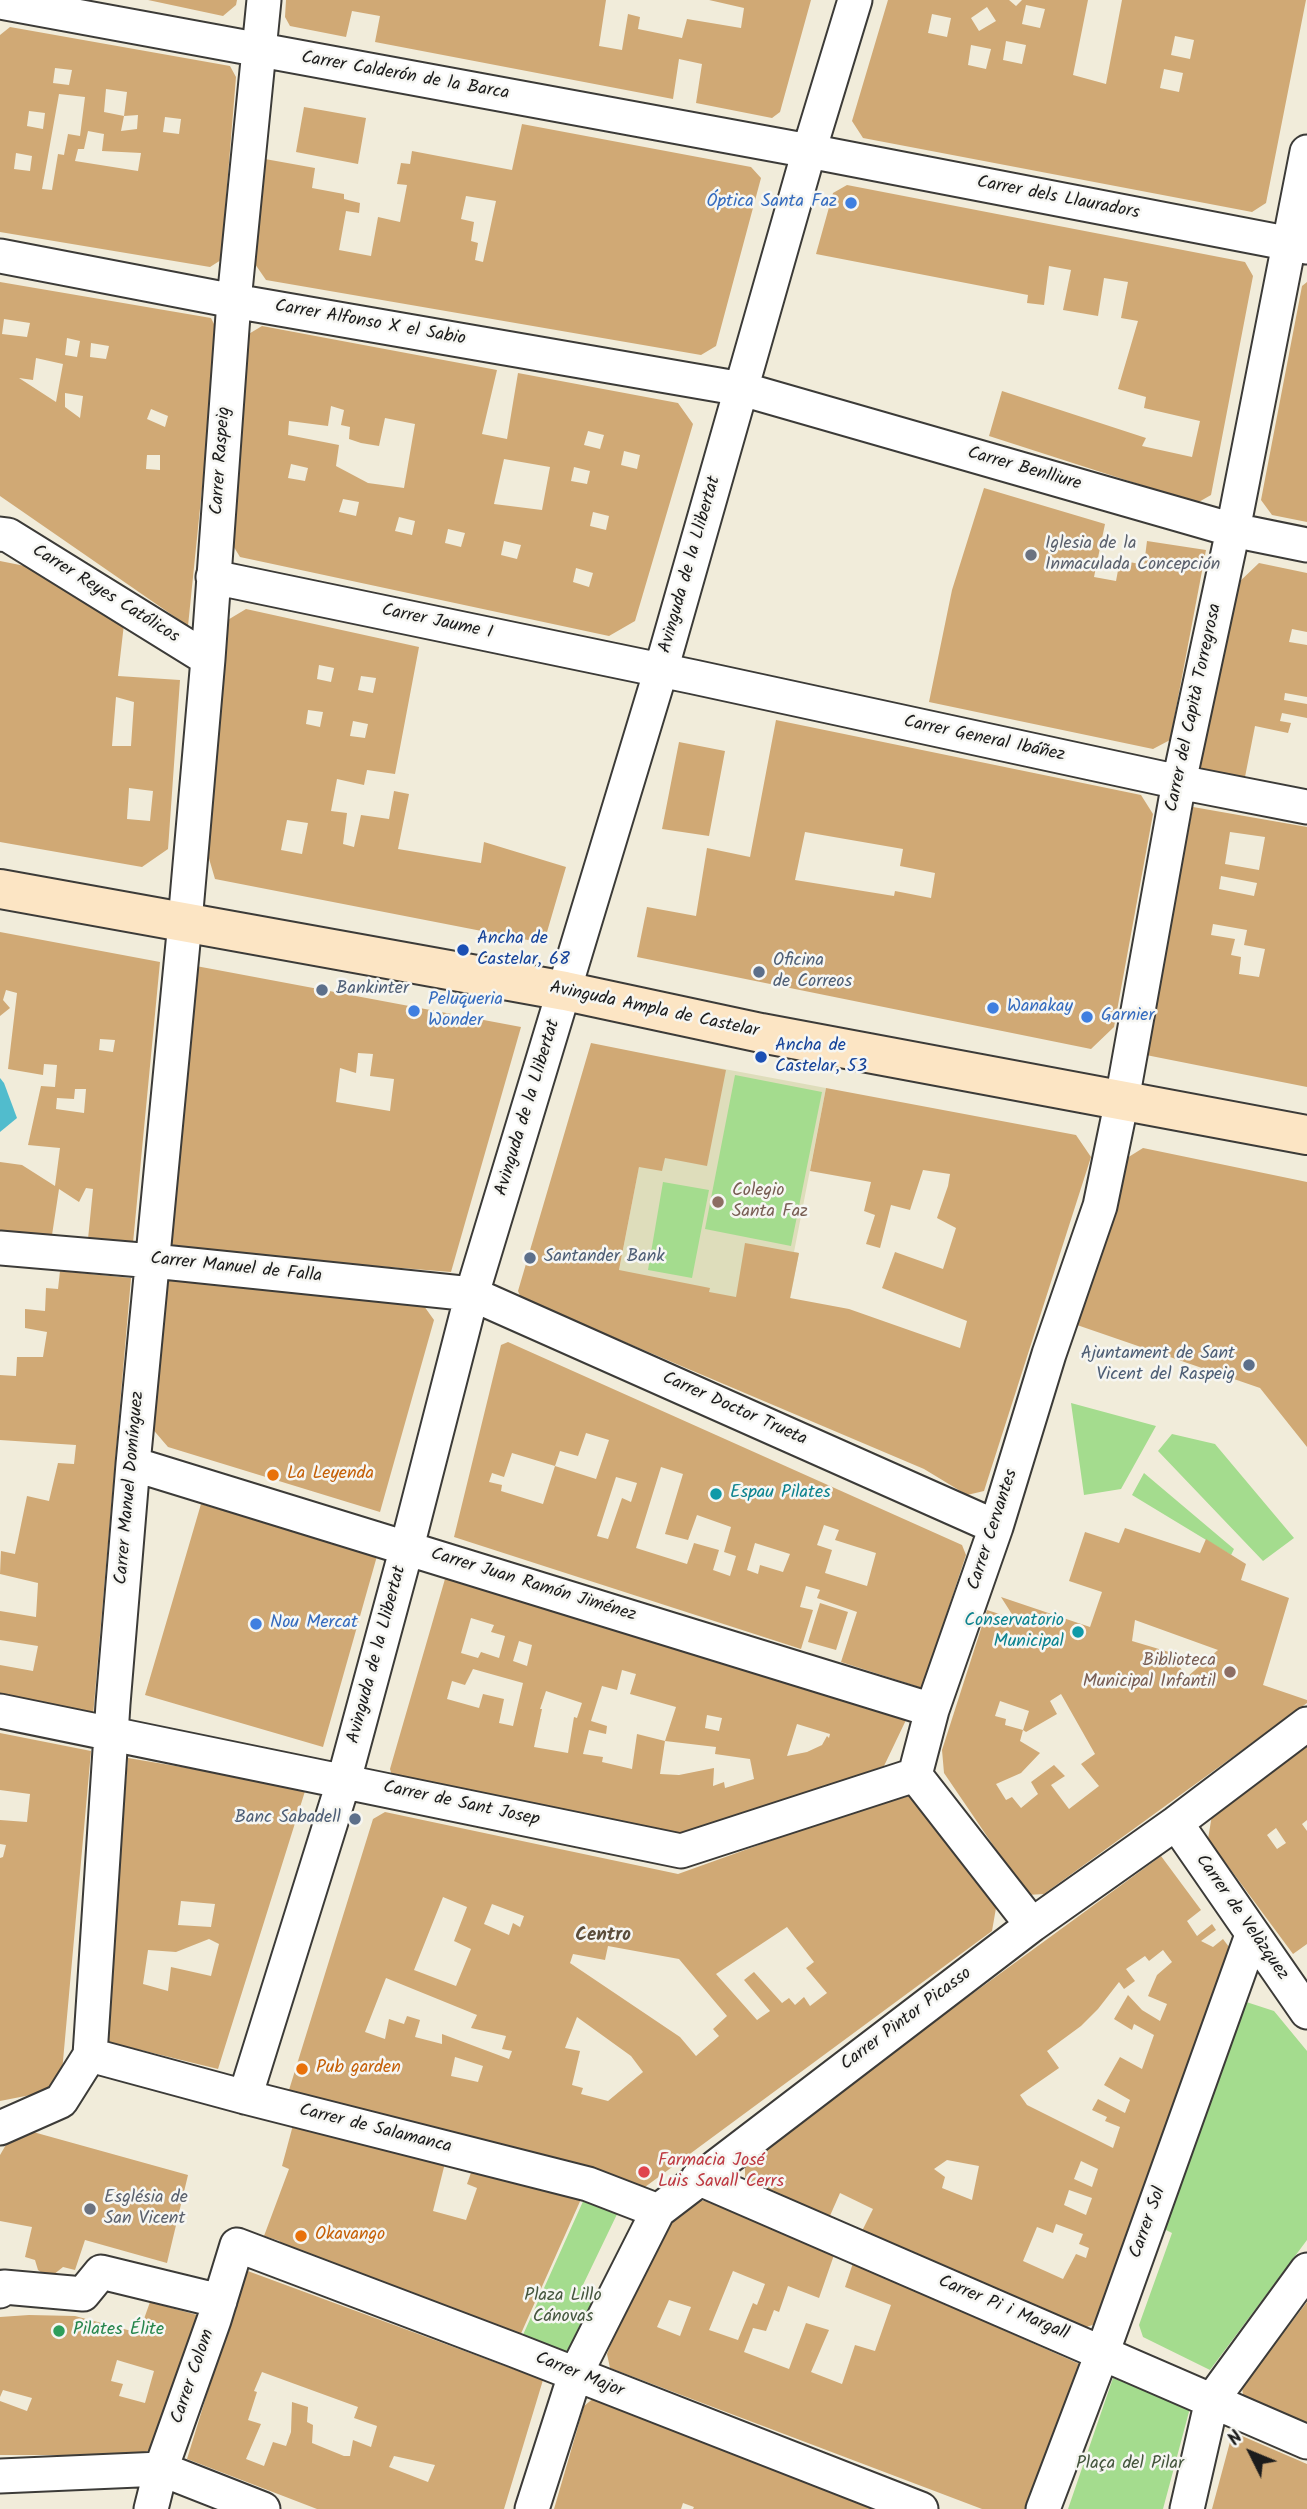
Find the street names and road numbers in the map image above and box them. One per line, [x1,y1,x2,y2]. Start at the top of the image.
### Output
street label: Carrer Calderón de la Barca [299,48,511,106]
street label: Carrer dels Llauradors [975,173,1141,225]
street label: Carrer Alfonso X el Sabio [273,297,467,351]
street label: Carrer Raspeig [207,406,237,516]
street label: Carrer Benlliure [965,443,1083,497]
street label: Avinguda de la Llibertat [655,474,727,656]
street label: Carrer Reyes Católicos [27,541,183,649]
street label: Carrer Jaume I [379,601,495,645]
street label: Carrer del Capità Torregrosa [1162,602,1228,814]
street label: Carrer General Ibáñez [901,712,1067,768]
street label: Avinguda Ampla de Castelar [547,978,761,1044]
street label: Avinguda de la Llibertat [492,1017,566,1199]
street label: Carrer Manuel de Falla [149,1249,323,1289]
street label: Carrer Doctor Trueta [658,1368,810,1452]
street label: Carrer Manuel Domínguez [112,1390,150,1586]
street label: Carrer Cervantes [964,1467,1024,1593]
street label: Carrer Juan Ramón Jiménez [428,1544,638,1628]
street label: Avinguda de la Llibertat [344,1564,412,1746]
street label: Carrer de Sant Josep [381,1778,541,1832]
street label: Carrer de Velàzquez [1190,1851,1292,1985]
street label: Carrer Pintor Picasso [837,1964,977,2076]
street label: Carrer de Salamanca [297,2101,453,2159]
street label: Carrer Sol [1126,2184,1172,2262]
street label: Carrer Pi i Margall [935,2272,1071,2346]
street label: Carrer Colom [168,2327,220,2427]
street label: Carrer Major [531,2348,627,2404]

